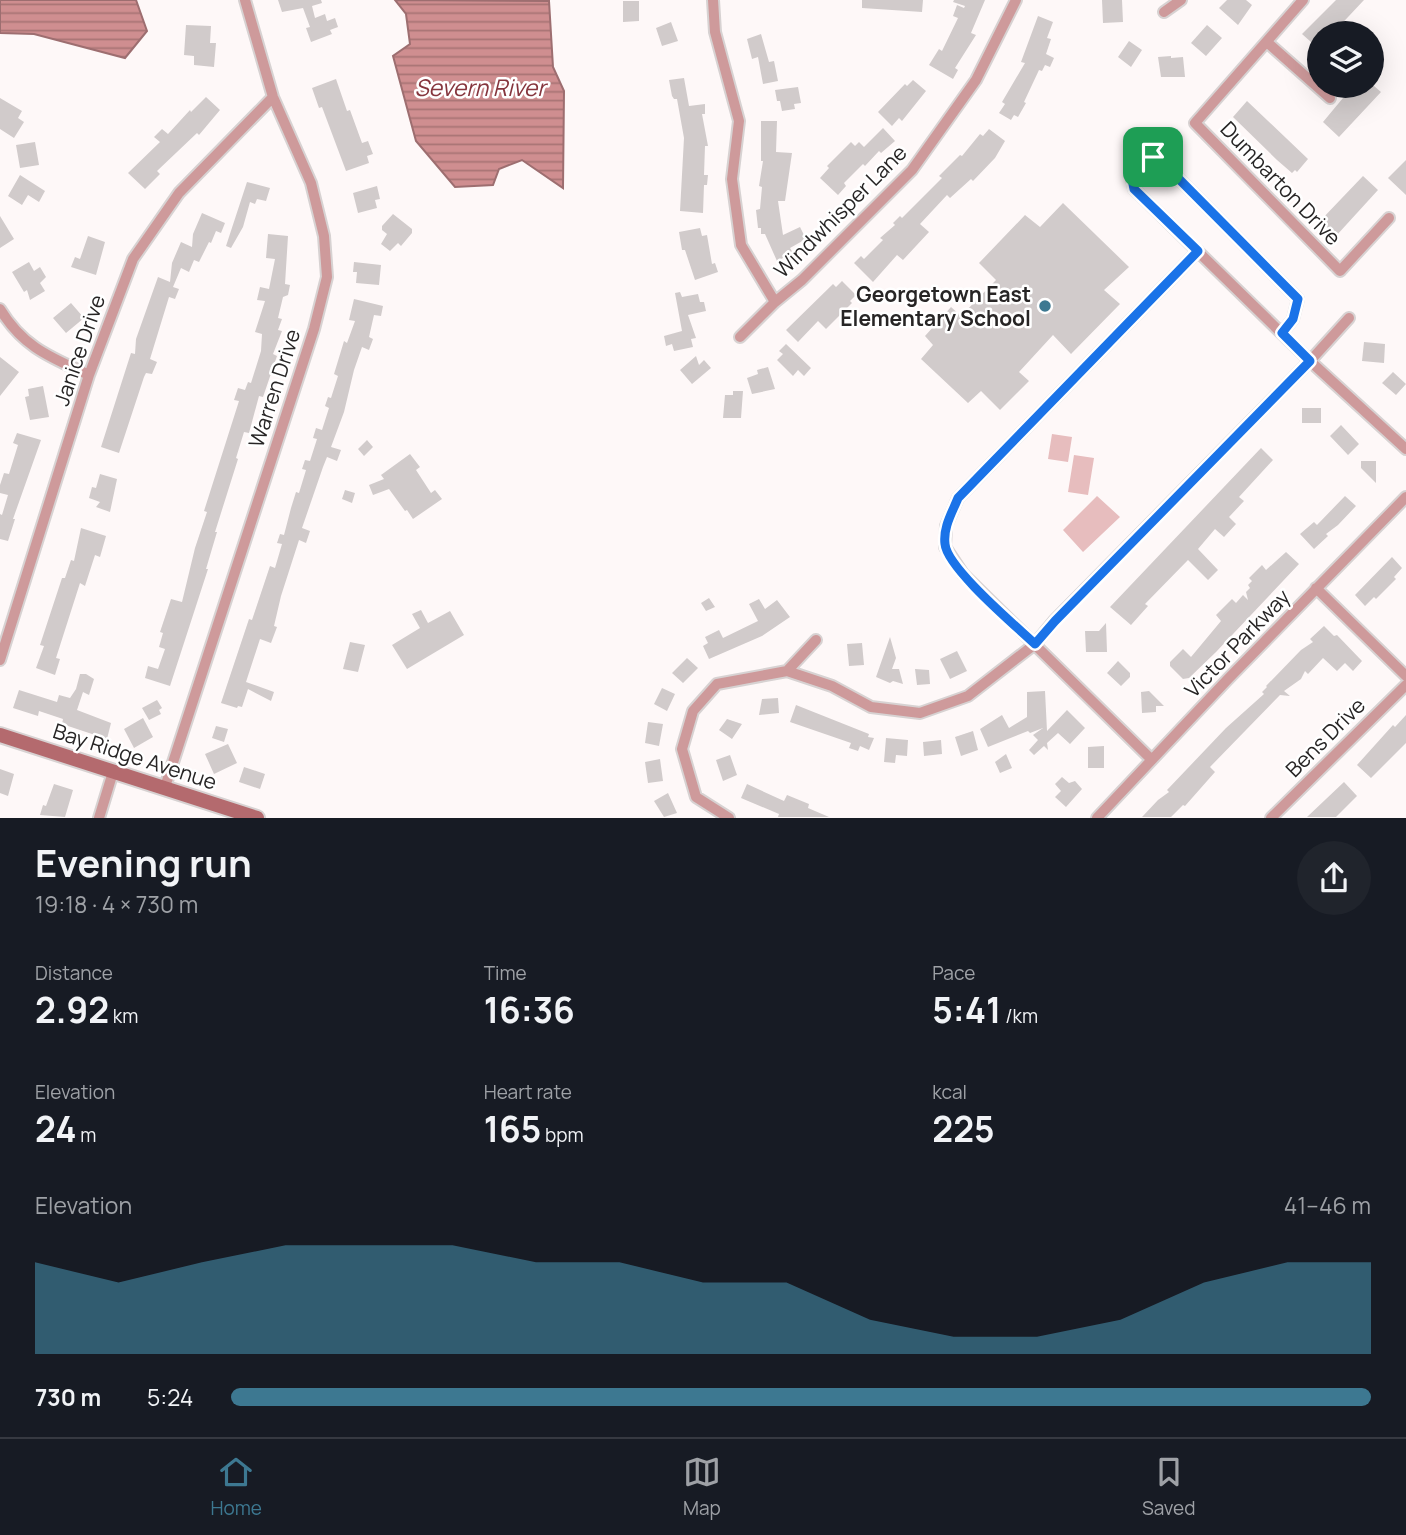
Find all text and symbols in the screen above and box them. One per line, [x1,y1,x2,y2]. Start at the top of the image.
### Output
map controls [1307,21,1384,98]
button: layers [1307,21,1384,98]
water label: Severn River [414,71,548,103]
street label: Dumbarton Drive [1215,115,1347,251]
pin [1123,127,1183,187]
icon: arrive [1134,138,1172,176]
street label: Windwhisper Lane [768,139,912,283]
place label: Georgetown East Elementary School [840,280,1031,332]
street label: Janice Drive [47,291,111,409]
marker: Georgetown East Elementary School [1037,298,1053,314]
street label: Warren Drive [242,325,306,451]
street label: Victor Parkway [1178,583,1296,703]
street label: Bens Drive [1279,691,1371,783]
street label: Bay Ridge Avenue [50,716,220,796]
text: Evening run [35,836,252,888]
button: share [1297,841,1371,915]
text: 19:18 · 4 × 730 m [35,888,198,920]
text: Distance [35,960,113,986]
text: Time [484,960,527,986]
text: Pace [932,960,975,986]
text: 2.92 [35,986,109,1034]
text: 16:36 [484,986,575,1034]
text: 5:41 [932,986,1001,1034]
text: km [109,1003,138,1029]
text: /km [1001,1003,1038,1029]
text: Elevation [35,1079,115,1105]
text: Heart rate [484,1079,572,1105]
text: kcal [932,1079,967,1105]
text: 24 [35,1105,76,1153]
text: 165 [484,1105,541,1153]
text: 225 [932,1105,995,1153]
text: m [76,1122,96,1148]
text: bpm [541,1122,584,1148]
text: Elevation [35,1189,132,1221]
text: 41–46 m [1284,1189,1371,1221]
text: 730 m [35,1381,101,1413]
text: 5:24 [147,1381,193,1413]
tab: Home [211,1453,262,1521]
tab: Map [683,1453,721,1521]
tab: Saved [1142,1453,1195,1521]

